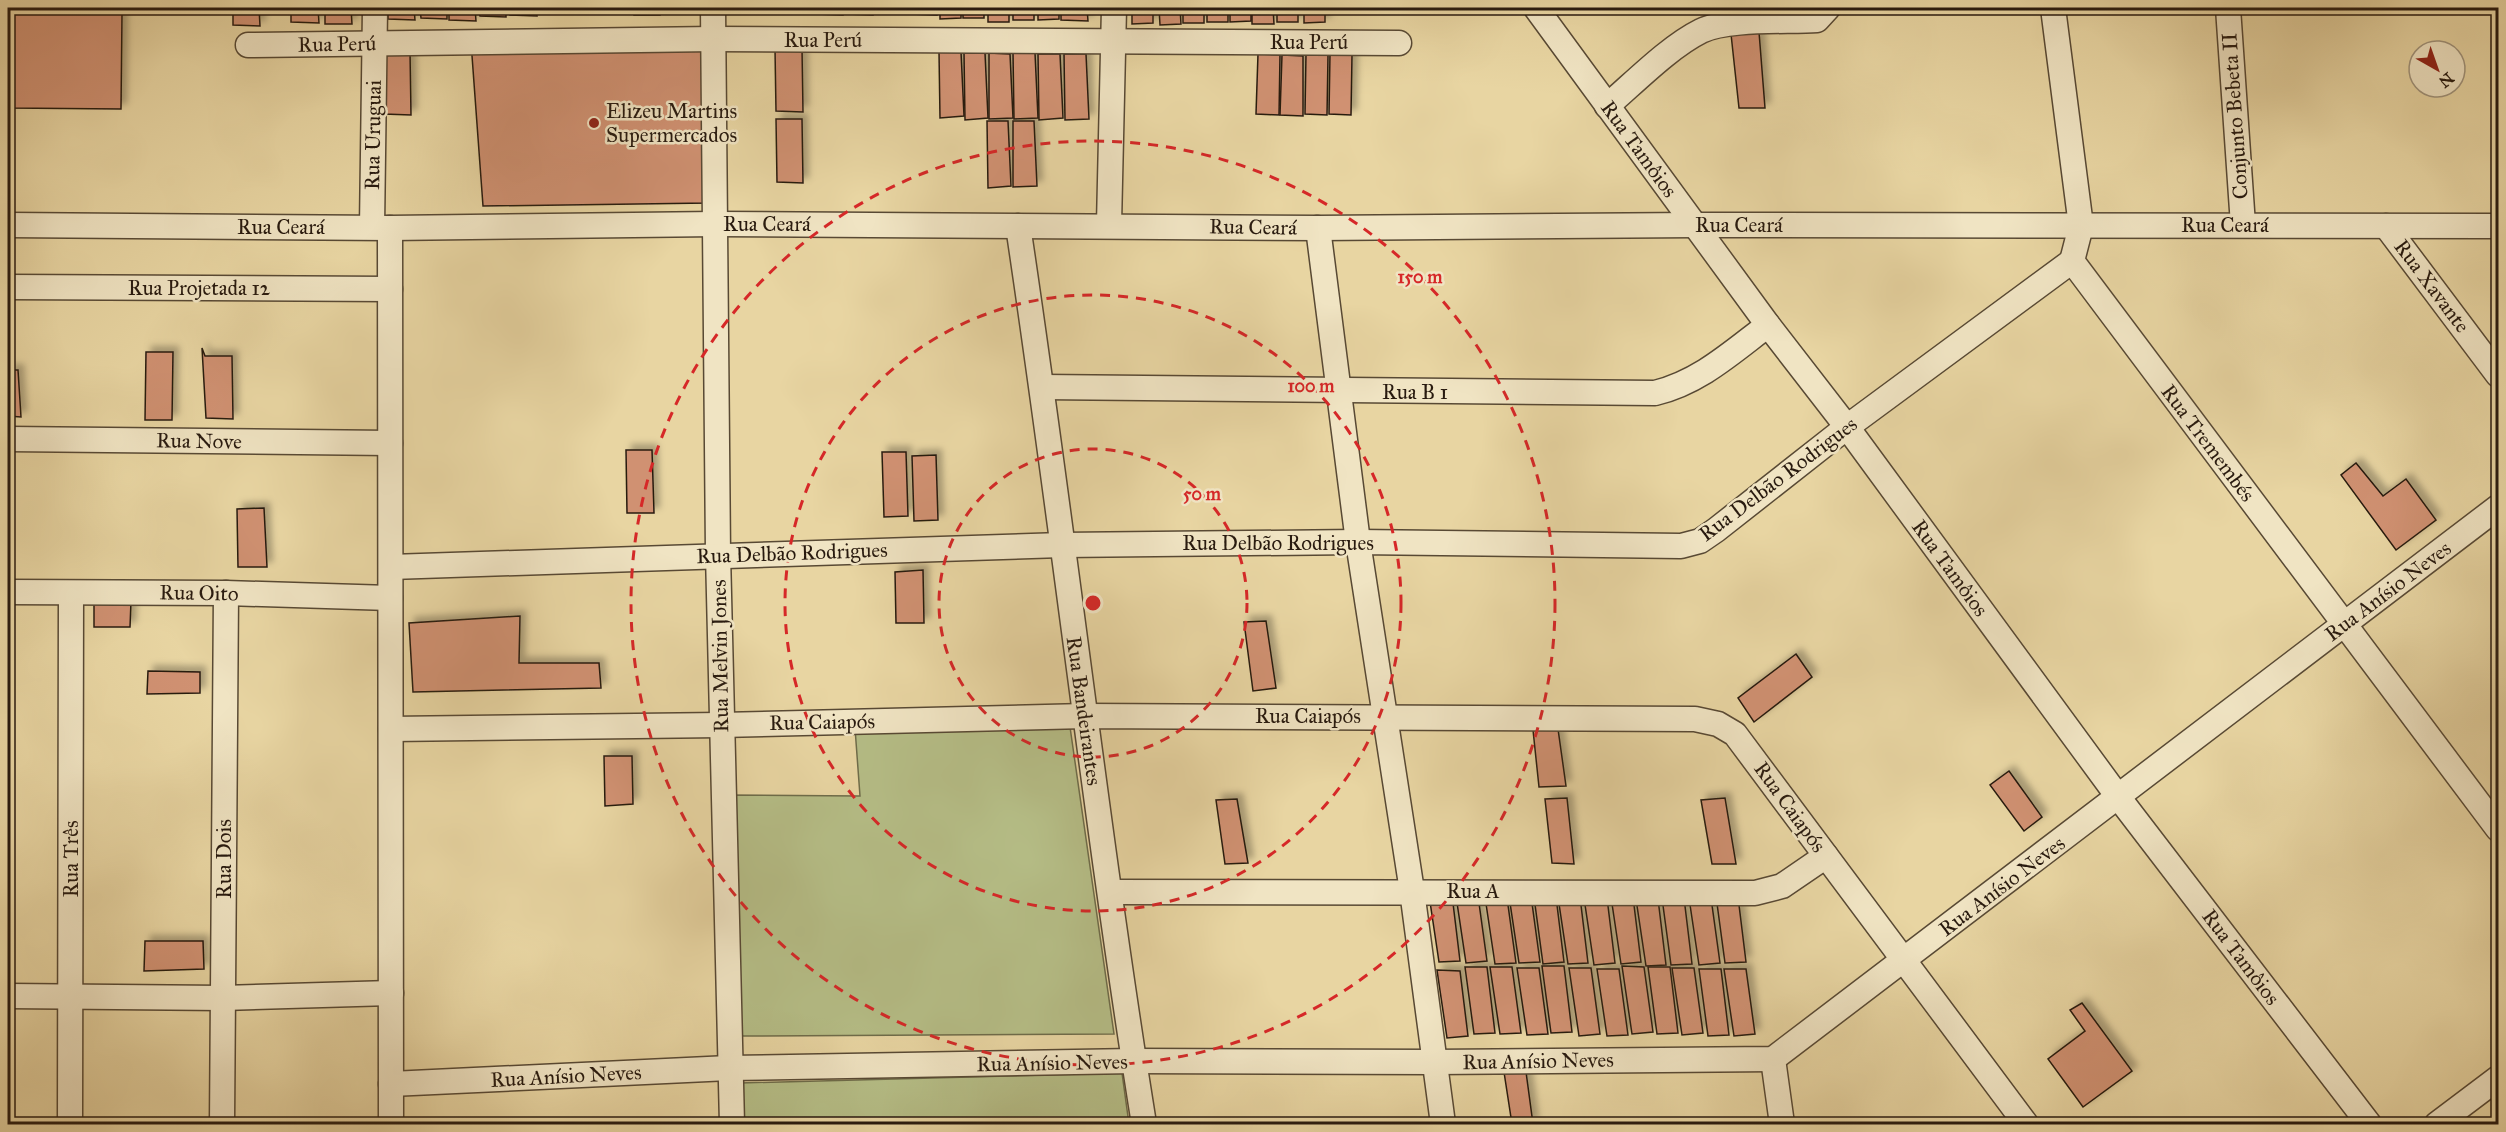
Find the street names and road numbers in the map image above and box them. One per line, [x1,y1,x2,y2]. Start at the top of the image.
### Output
street label: Rua Perú [784,27,862,53]
street label: Rua Perú [1270,29,1348,55]
street label: Rua Perú [297,30,377,58]
street label: Conjunto Bebeta II [2216,32,2254,200]
street label: Rua Uruguai [359,79,387,190]
street label: Rua Tamôios [1595,95,1683,203]
street label: Rua Ceará [723,211,811,237]
street label: Rua Ceará [1695,212,1783,238]
street label: Rua Ceará [2181,212,2269,238]
street label: Rua Ceará [1209,213,1297,241]
street label: Rua Ceará [237,214,325,240]
street label: Rua Xavante [2388,234,2476,338]
street label: Rua Projetada 12 [128,275,271,301]
street label: Rua B 1 [1382,379,1448,405]
street label: Rua Tremembés [2155,379,2261,507]
street label: Rua Delbão Rodrigues [1694,411,1862,547]
street label: Rua Nove [156,427,242,455]
street label: Rua Tamôios [1906,514,1994,622]
street label: Rua Delbão Rodrigues [1182,530,1374,556]
street label: Rua Anísio Neves [2320,535,2456,647]
street label: Rua Delbão Rodrigues [696,537,888,569]
street label: Rua Oito [159,579,239,607]
street label: Rua Melvin Jones [706,579,734,733]
street label: Rua Bandeirantes [1061,635,1107,787]
street label: Rua Caiapós [1255,703,1361,729]
street label: Rua Caiapós [769,708,875,736]
street label: Rua Caiapós [1748,757,1832,857]
street label: Rua Dois [211,819,237,899]
street label: Rua Três [58,820,84,898]
street label: Rua Anísio Neves [1934,830,2070,942]
street label: Rua A [1446,878,1500,904]
street label: Rua Tamôios [2196,904,2286,1010]
street label: Rua Anísio Neves [1462,1047,1614,1075]
street label: Rua Anísio Neves [976,1049,1128,1077]
street label: Rua Anísio Neves [490,1059,642,1093]

